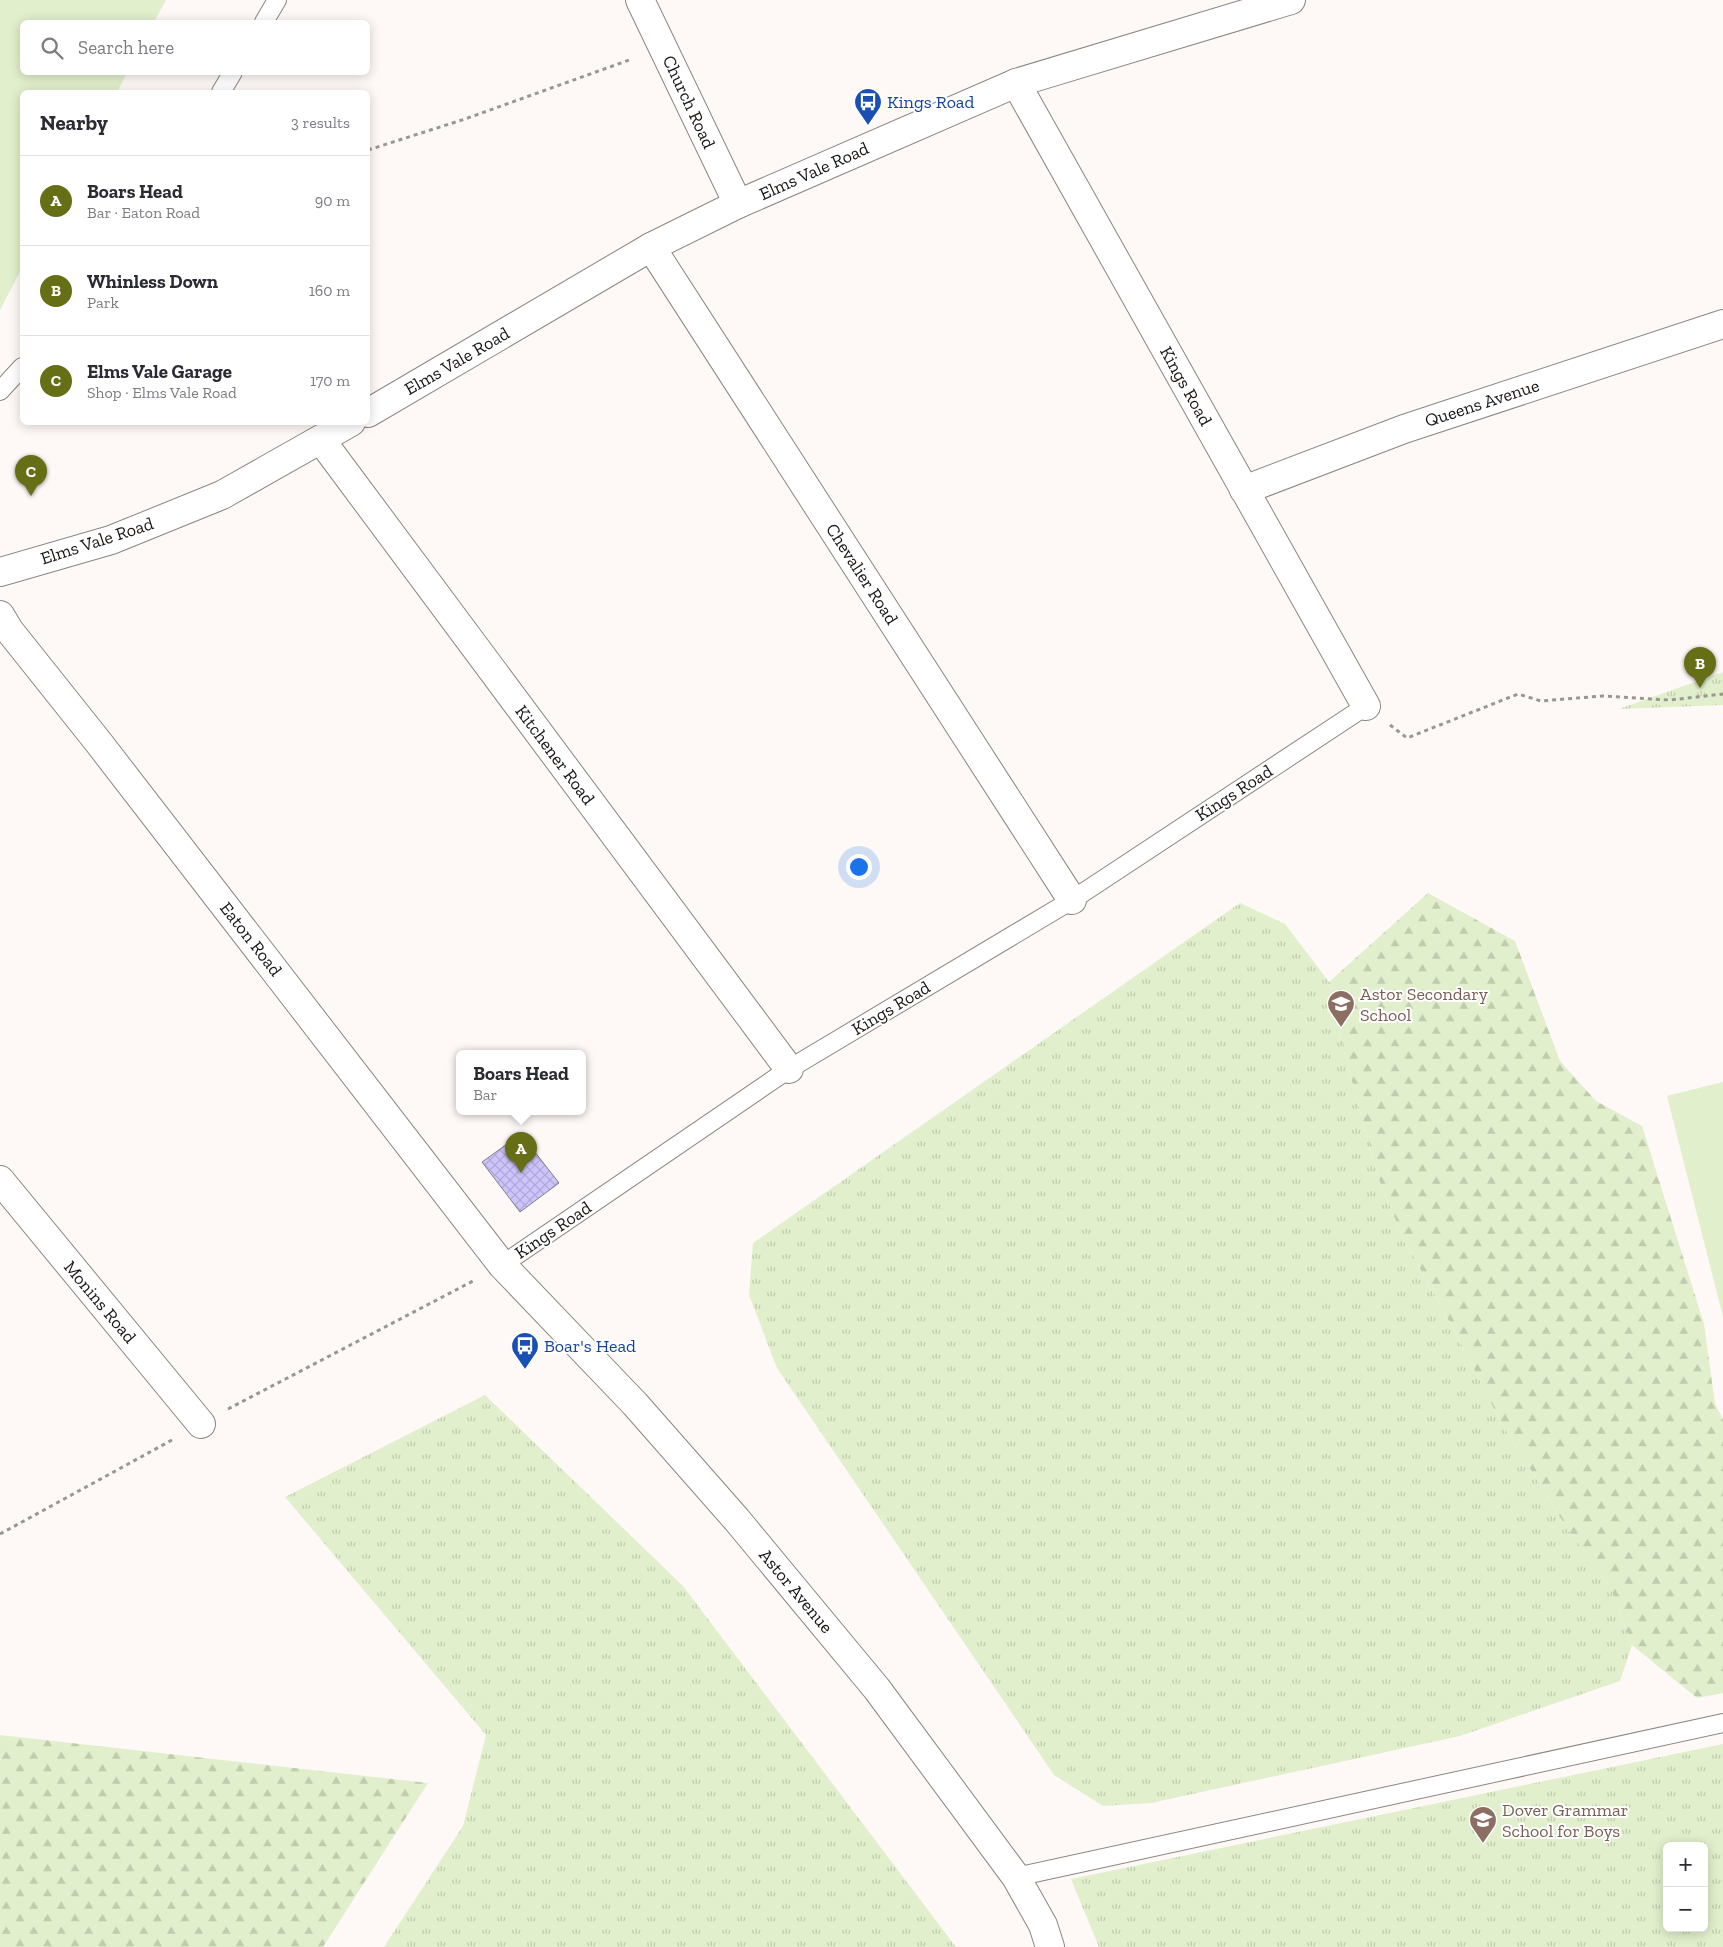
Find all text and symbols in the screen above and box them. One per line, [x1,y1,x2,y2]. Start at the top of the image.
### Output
search box [20,20,370,75]
icon: search [38,34,66,62]
text: Search here [78,36,174,59]
street label: Church Road [658,52,720,152]
bus stop icon: Kings Road [853,87,883,126]
place label: Kings Road [887,91,975,113]
text: Nearby [40,110,108,135]
text: 3 results [291,113,350,132]
street label: Elms Vale Road [756,137,872,205]
text: Boars Head [87,180,183,203]
text: A [51,191,62,210]
text: 90 m [315,191,350,210]
text: Bar · Eaton Road [87,203,200,222]
text: Whinless Down [87,270,218,293]
text: B [51,281,61,300]
text: 160 m [309,281,350,300]
text: Park [87,293,119,312]
street label: Elms Vale Road [401,322,513,400]
street label: Kings Road [1155,342,1217,430]
text: Elms Vale Garage [87,360,232,383]
text: C [51,371,61,390]
text: 170 m [310,371,350,390]
street label: Queens Avenue [1422,374,1542,432]
text: Shop · Elms Vale Road [87,383,237,402]
pin: C [15,455,47,496]
street label: Elms Vale Road [38,512,156,570]
street label: Chevalier Road [821,519,903,629]
pin: B [1684,647,1716,688]
street label: Kitchener Road [510,701,600,809]
street label: Kings Road [1191,760,1277,826]
your location [846,854,872,880]
street label: Eaton Road [215,897,287,981]
street label: Kings Road [848,976,934,1040]
place label: Astor Secondary School [1360,983,1489,1026]
school or university icon: Astor Secondary School [1326,989,1356,1028]
popup [456,1050,586,1115]
text: Boars Head [473,1062,569,1085]
text: Bar [473,1085,497,1104]
pin: A [505,1132,537,1173]
street label: Kings Road [511,1196,595,1264]
street label: Monins Road [59,1256,141,1348]
bus stop icon: Boar's Head [510,1331,540,1370]
place label: Boar's Head [544,1335,636,1357]
street label: Astor Avenue [754,1544,838,1638]
place label: Dover Grammar School for Boys [1502,1799,1628,1842]
school or university icon: Dover Grammar School for Boys [1468,1805,1498,1844]
map controls [1663,1842,1708,1932]
button: + [1663,1842,1708,1887]
button: − [1663,1887,1708,1932]

